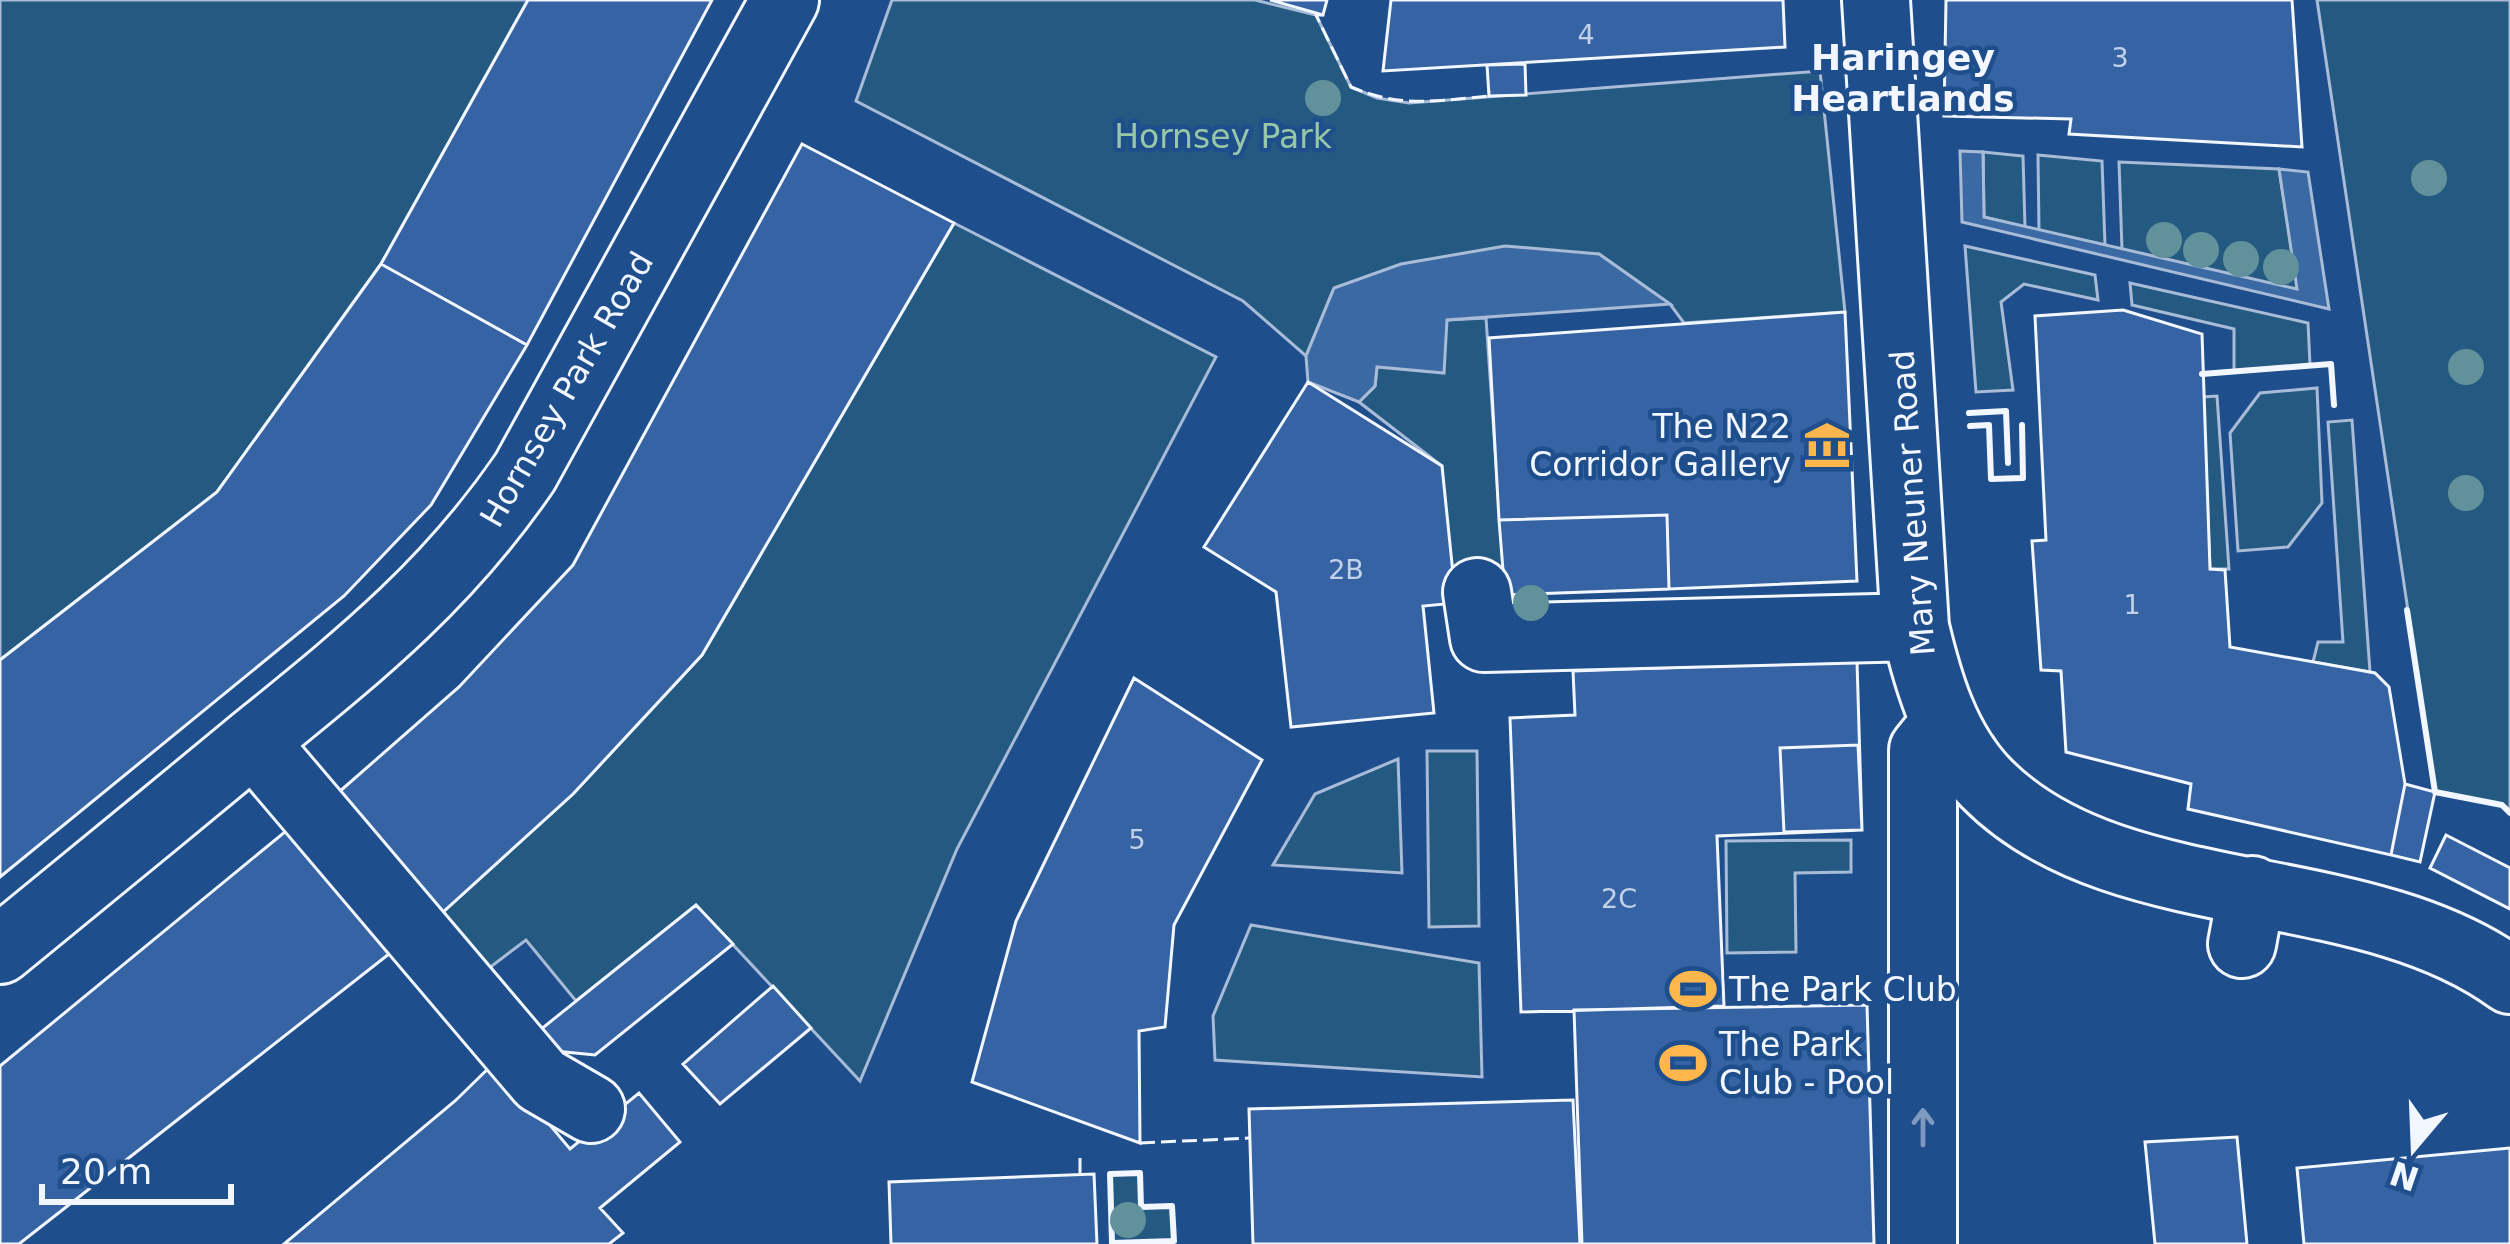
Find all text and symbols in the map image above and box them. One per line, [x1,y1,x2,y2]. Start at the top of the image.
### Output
house number: 4 [1577,19,1595,50]
district label: Haringey Heartlands [1791,37,2015,119]
house number: 3 [2111,42,2129,73]
park label: Hornsey Park [1114,117,1333,156]
street label: Hornsey Park Road [472,245,661,534]
street label: Mary Neuner Road [1882,349,1943,657]
place label: The N22 Corridor Gallery [1529,407,1791,484]
museum icon: The N22 Corridor Gallery [1802,420,1852,470]
house number: 2B [1328,554,1364,585]
house number: 1 [2123,589,2141,620]
house number: 5 [1128,824,1146,855]
house number: 2C [1601,883,1637,914]
sports icon: The Park Club [1668,964,1718,1014]
place label: The Park Club [1728,970,1957,1009]
place label: The Park Club - Pool [1718,1025,1894,1102]
sports icon: The Park Club - Pool [1658,1038,1708,1088]
north arrow [2354,1088,2474,1208]
one-way arrow [1912,1108,1934,1147]
scale bar [42,1130,231,1204]
text: 20 m [60,1151,152,1192]
text: N [2385,1153,2424,1199]

